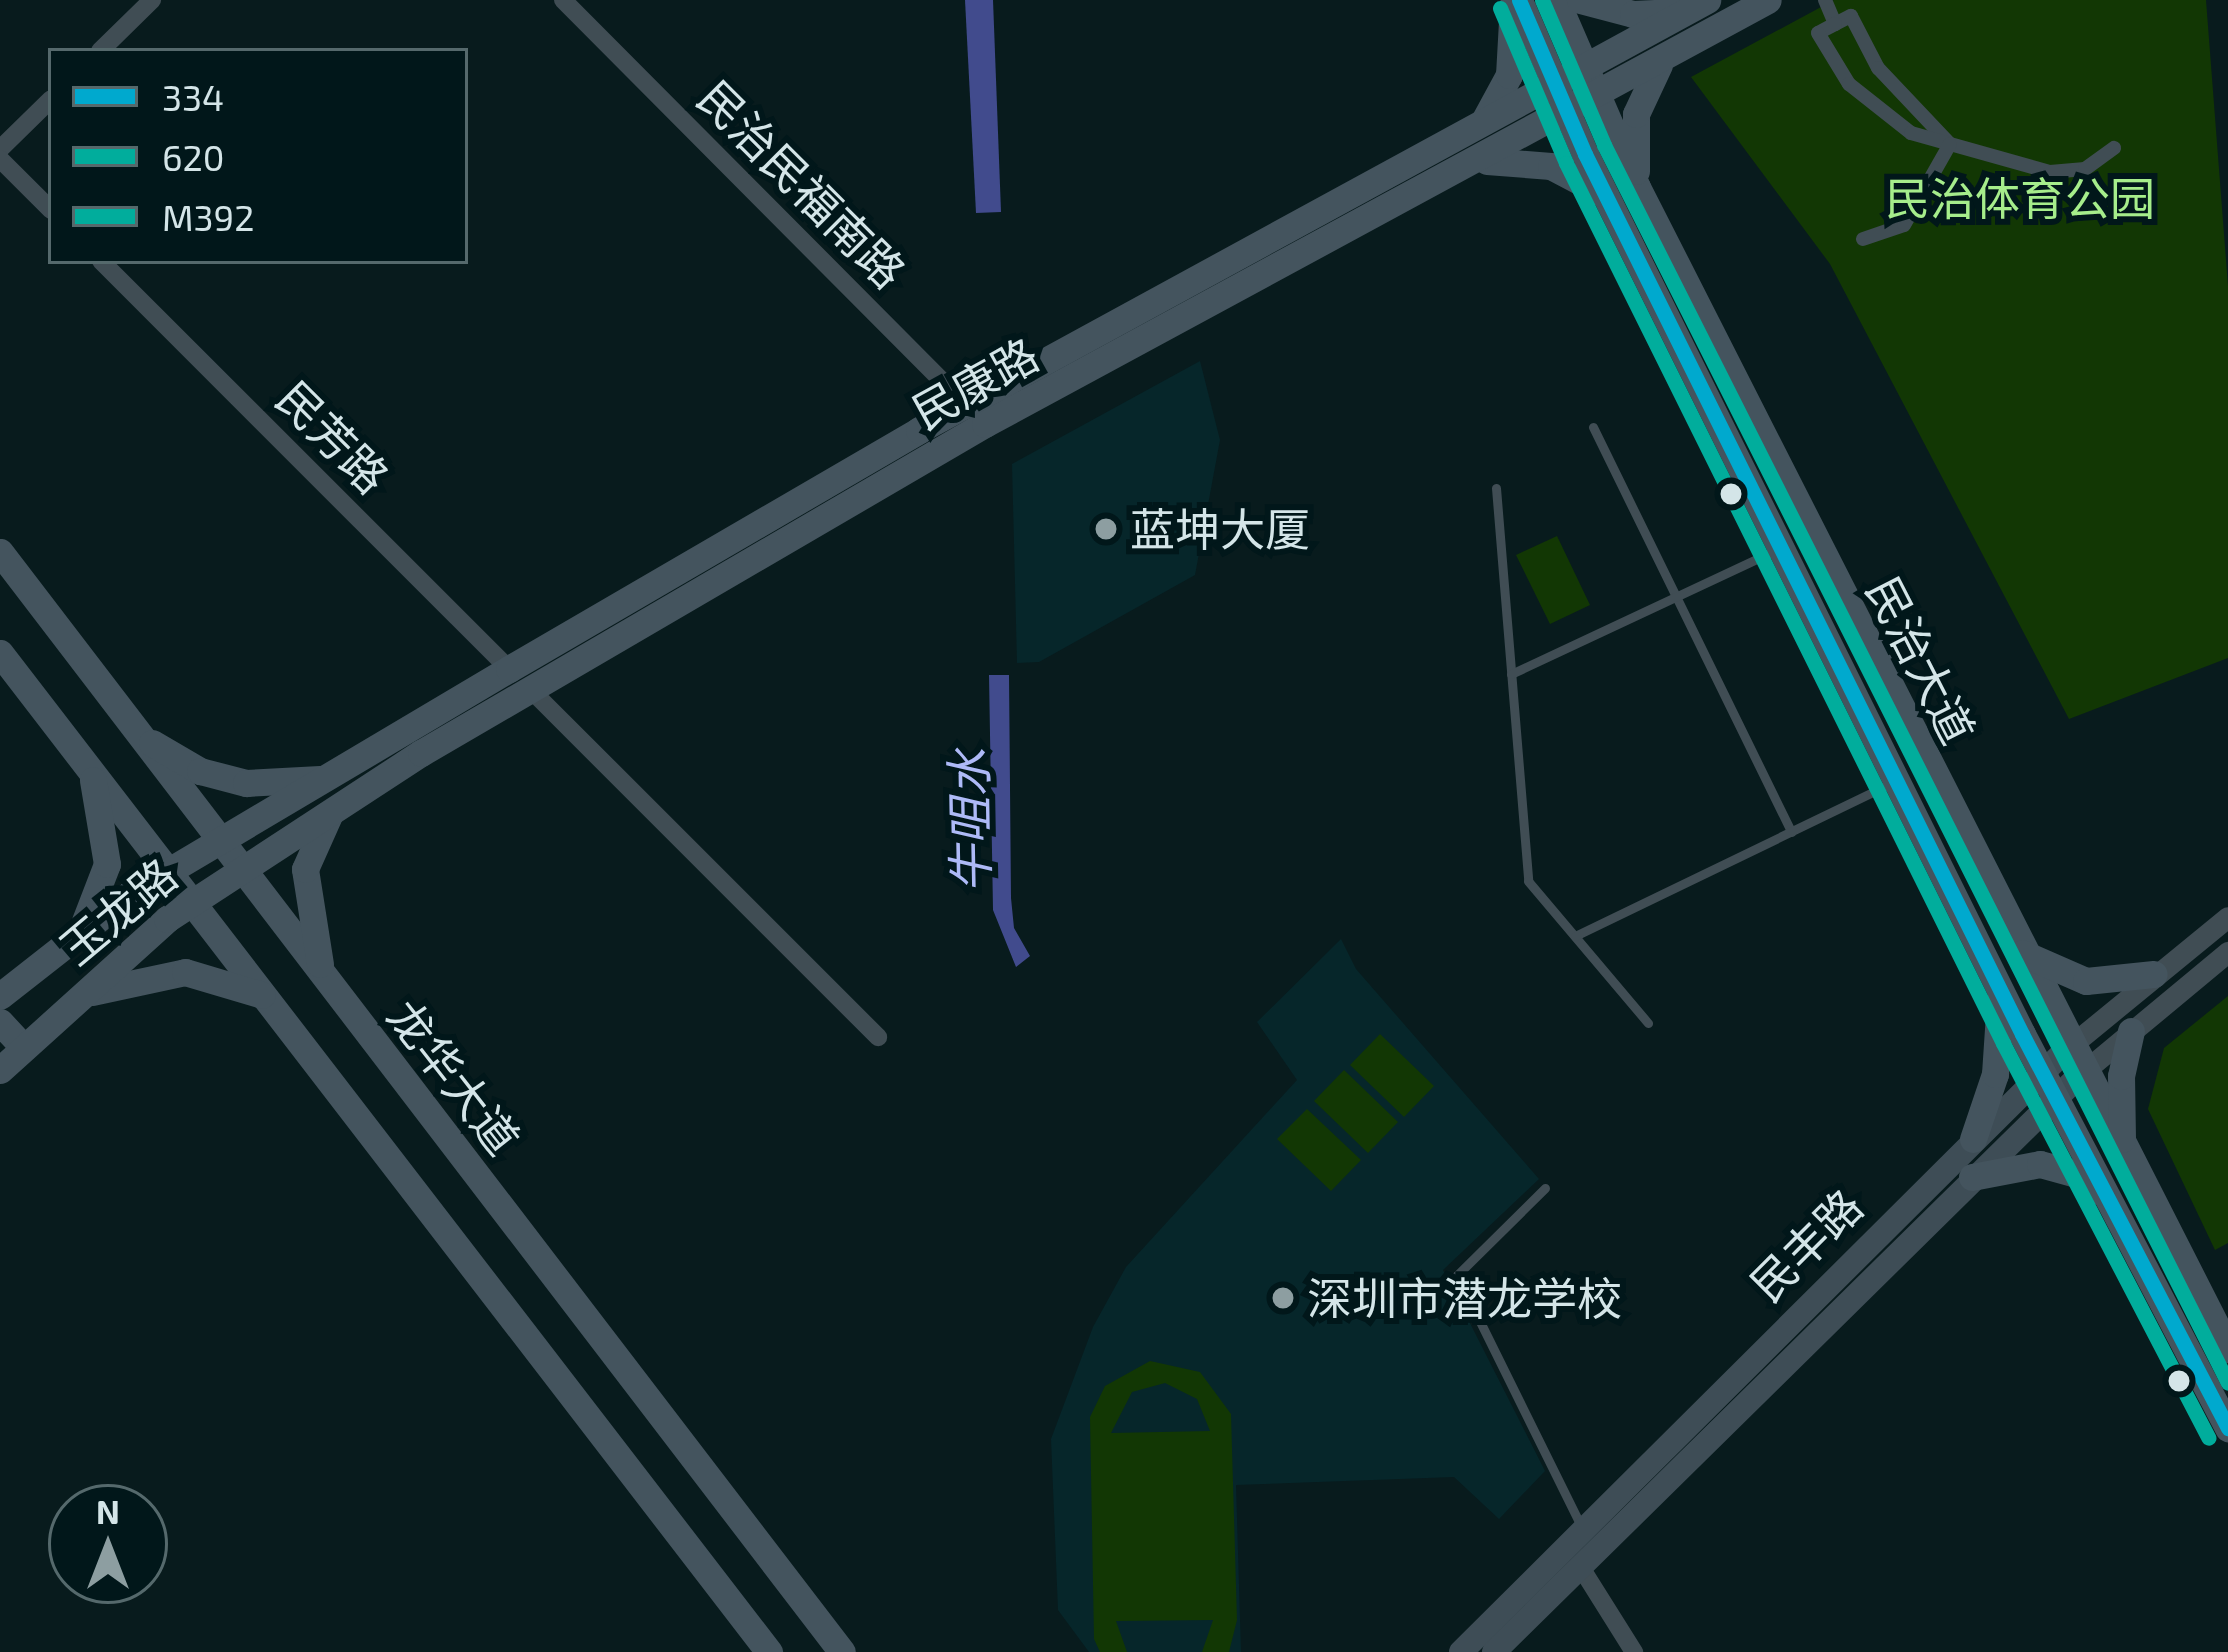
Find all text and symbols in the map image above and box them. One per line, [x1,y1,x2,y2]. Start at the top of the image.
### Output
legend [48,48,468,264]
street label: 民治民福南路 [687,69,917,299]
text: 334 [162,75,224,118]
text: 620 [162,135,225,178]
park label: 民治体育公园 [1885,171,2155,225]
text: M392 [162,195,254,238]
street label: 民康路 [903,327,1047,439]
street label: 民芳路 [266,370,400,504]
unlabelled marker [1720,483,1742,505]
place label: 蓝坤大厦 [1130,502,1310,556]
marker: 蓝坤大厦 [1093,516,1119,542]
street label: 民治大道 [1856,568,1986,752]
water label: 牛咀水 [939,749,999,893]
street label: 玉龙路 [49,847,187,975]
street label: 龙华大道 [377,989,531,1165]
street label: 民丰路 [1739,1178,1873,1312]
place label: 深圳市潜龙学校 [1307,1271,1622,1325]
marker: 深圳市潜龙学校 [1270,1285,1296,1311]
unlabelled marker [2168,1370,2190,1392]
north arrow [48,1484,168,1604]
text: N [96,1491,120,1531]

